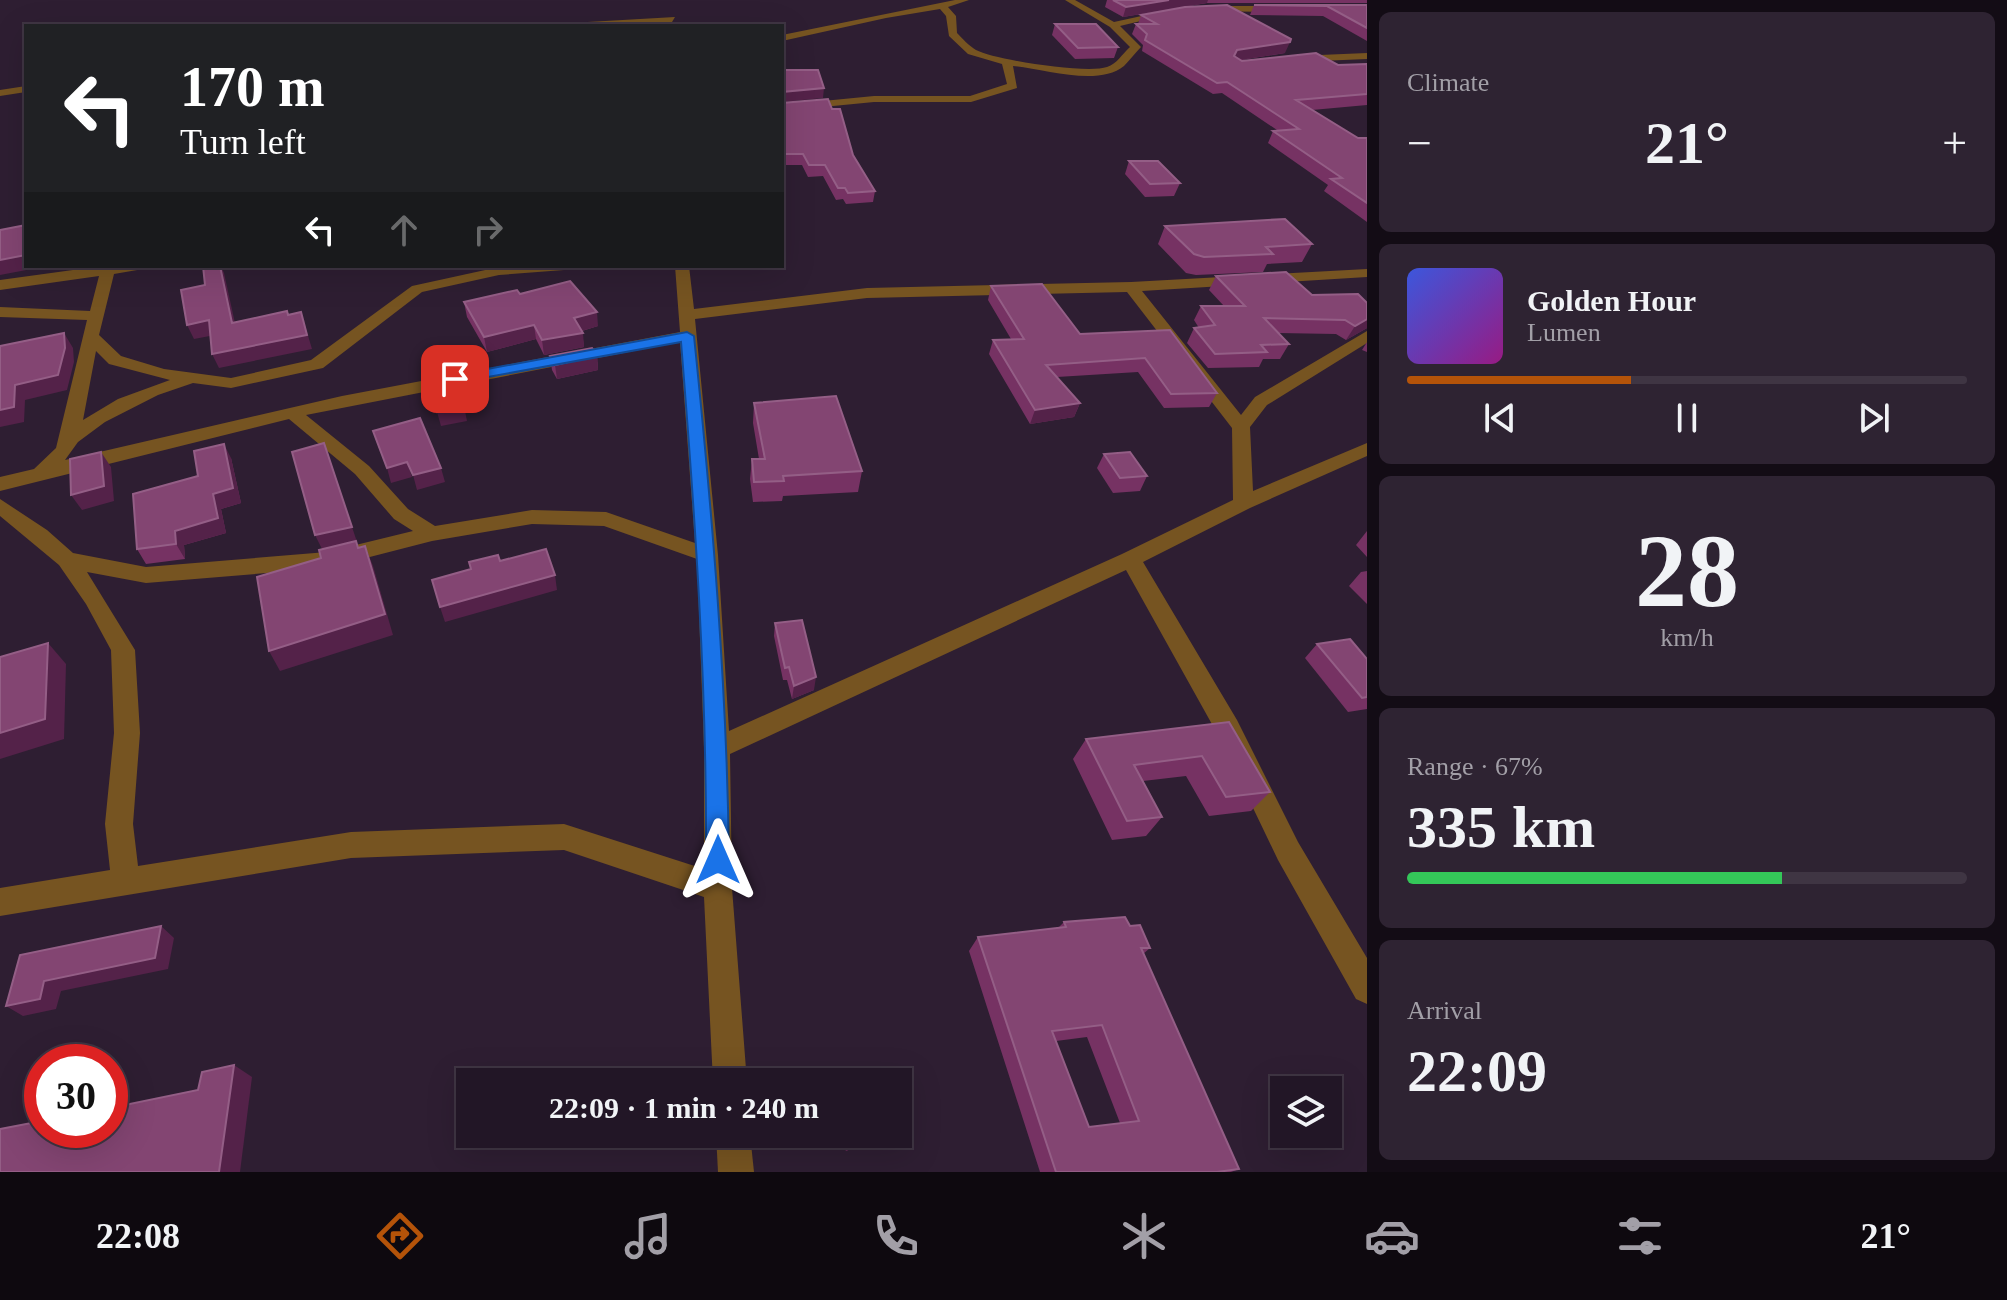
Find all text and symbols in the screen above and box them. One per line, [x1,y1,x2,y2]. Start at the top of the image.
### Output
icon: left [48,56,152,160]
text: 170 m [180,56,325,118]
text: Climate [1407,68,1489,97]
text: 21° [1645,110,1729,176]
text: − [1407,119,1432,168]
text: + [1942,119,1967,168]
text: Turn left [180,122,306,162]
icon: left [298,208,342,252]
icon: ahead [382,208,426,252]
icon: right [466,208,510,252]
text: Golden Hour [1527,284,1696,317]
text: Lumen [1527,318,1601,347]
pin [421,345,489,413]
icon: arrive [433,357,477,401]
icon: previous [1478,396,1522,440]
icon: pause [1665,396,1709,440]
icon: next [1852,396,1896,440]
text: 28 [1635,513,1739,628]
text: km/h [1660,623,1714,652]
text: Range · 67% [1407,752,1543,781]
text: 335 km [1407,794,1595,860]
position arrow [676,818,760,902]
text: Arrival [1407,996,1482,1025]
text: 22:09 [1407,1038,1547,1104]
speed limit sign: 30 [24,1044,128,1148]
map controls [1270,1076,1342,1148]
button: layers [1270,1076,1342,1148]
text: 22:09 · 1 min · 240 m [549,1091,819,1124]
icon: directions [372,1208,428,1264]
icon: music [620,1208,676,1264]
icon: phone [868,1208,924,1264]
icon: climate [1116,1208,1172,1264]
icon: car [1364,1208,1420,1264]
icon: filters [1612,1208,1668,1264]
text: 22:08 [96,1216,180,1256]
text: 21° [1860,1216,1911,1256]

